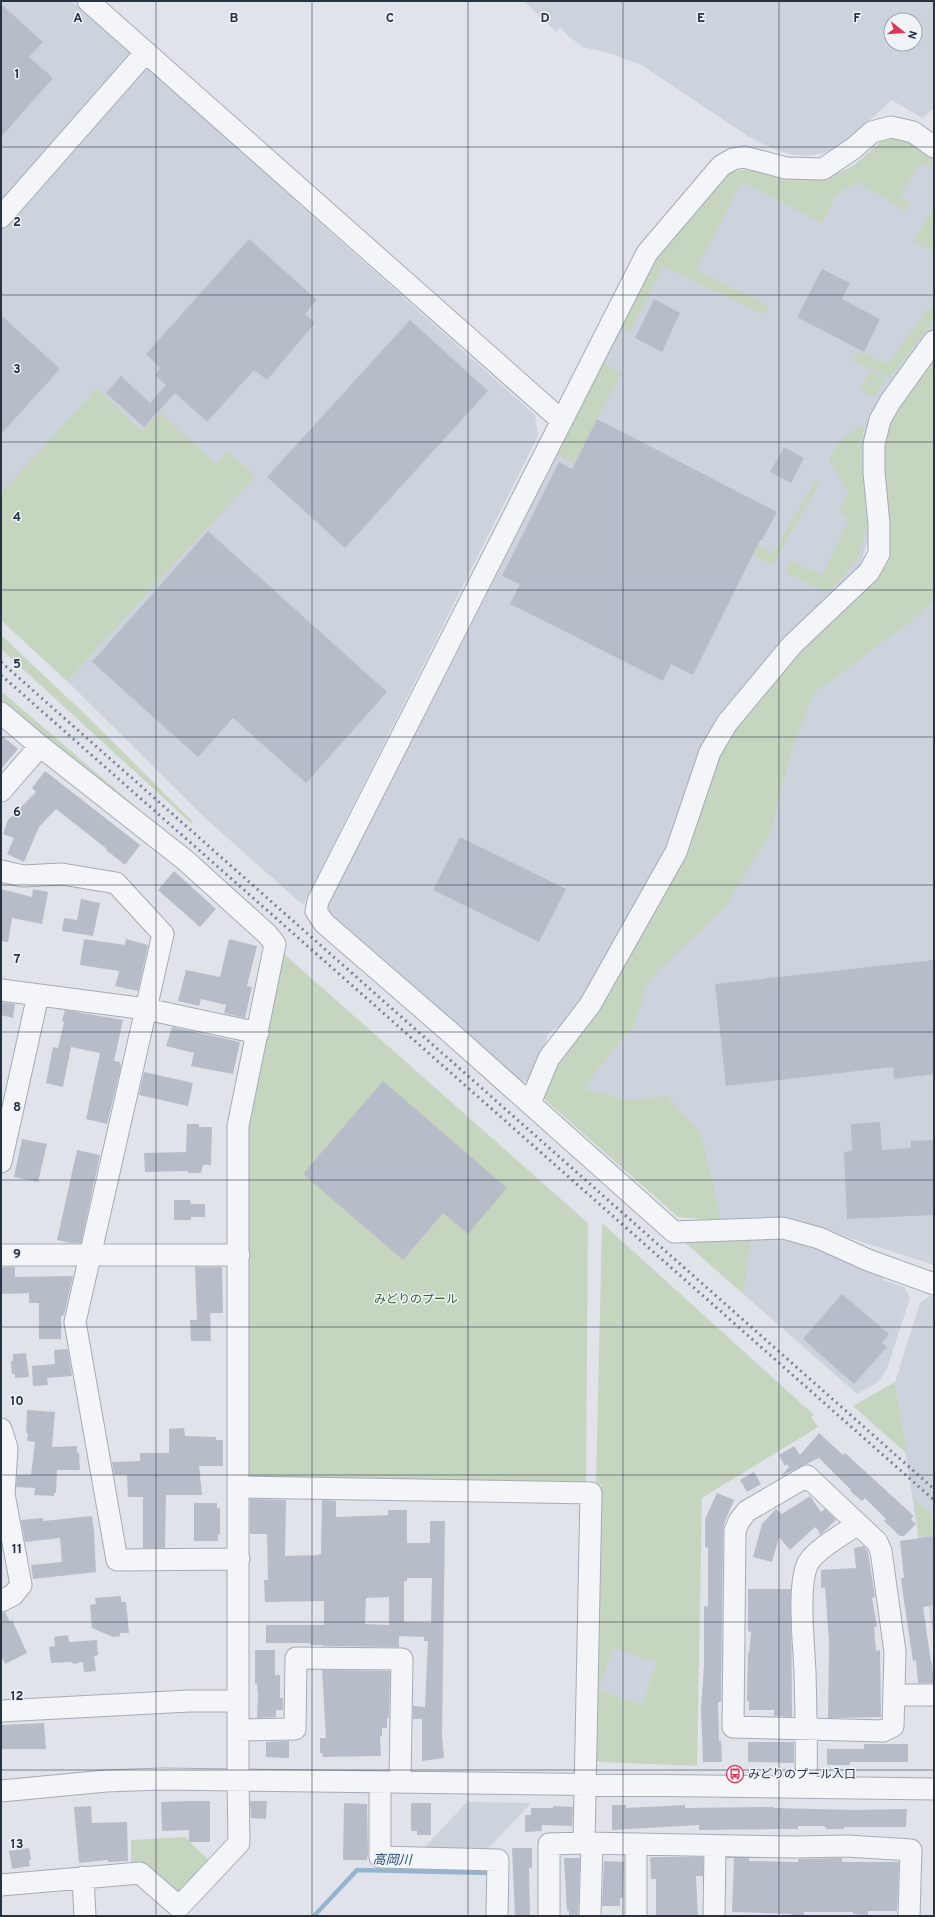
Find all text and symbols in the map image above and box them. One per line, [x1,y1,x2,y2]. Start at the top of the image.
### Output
text: A [73,11,83,27]
text: B [230,11,239,27]
text: C [386,11,394,27]
text: D [540,11,550,27]
text: E [697,11,705,27]
text: F [853,11,861,27]
north arrow [883,12,923,52]
text: N [904,29,919,40]
text: 1 [14,67,20,83]
text: 2 [13,215,21,231]
text: 3 [13,362,21,378]
text: 4 [13,510,21,526]
text: 5 [13,657,21,673]
text: 6 [13,805,21,821]
text: 7 [14,952,21,968]
text: 8 [13,1100,21,1116]
text: 9 [13,1247,21,1263]
park label: みどりのプール [374,1292,458,1308]
text: 10 [10,1394,24,1410]
text: 11 [12,1542,22,1558]
text: 12 [10,1689,24,1705]
bus stop icon: みどりのプール入口 [725,1764,745,1784]
place label: みどりのプール入口 [748,1767,856,1783]
text: 13 [11,1837,24,1853]
water label: 高岡川 [372,1853,414,1869]

